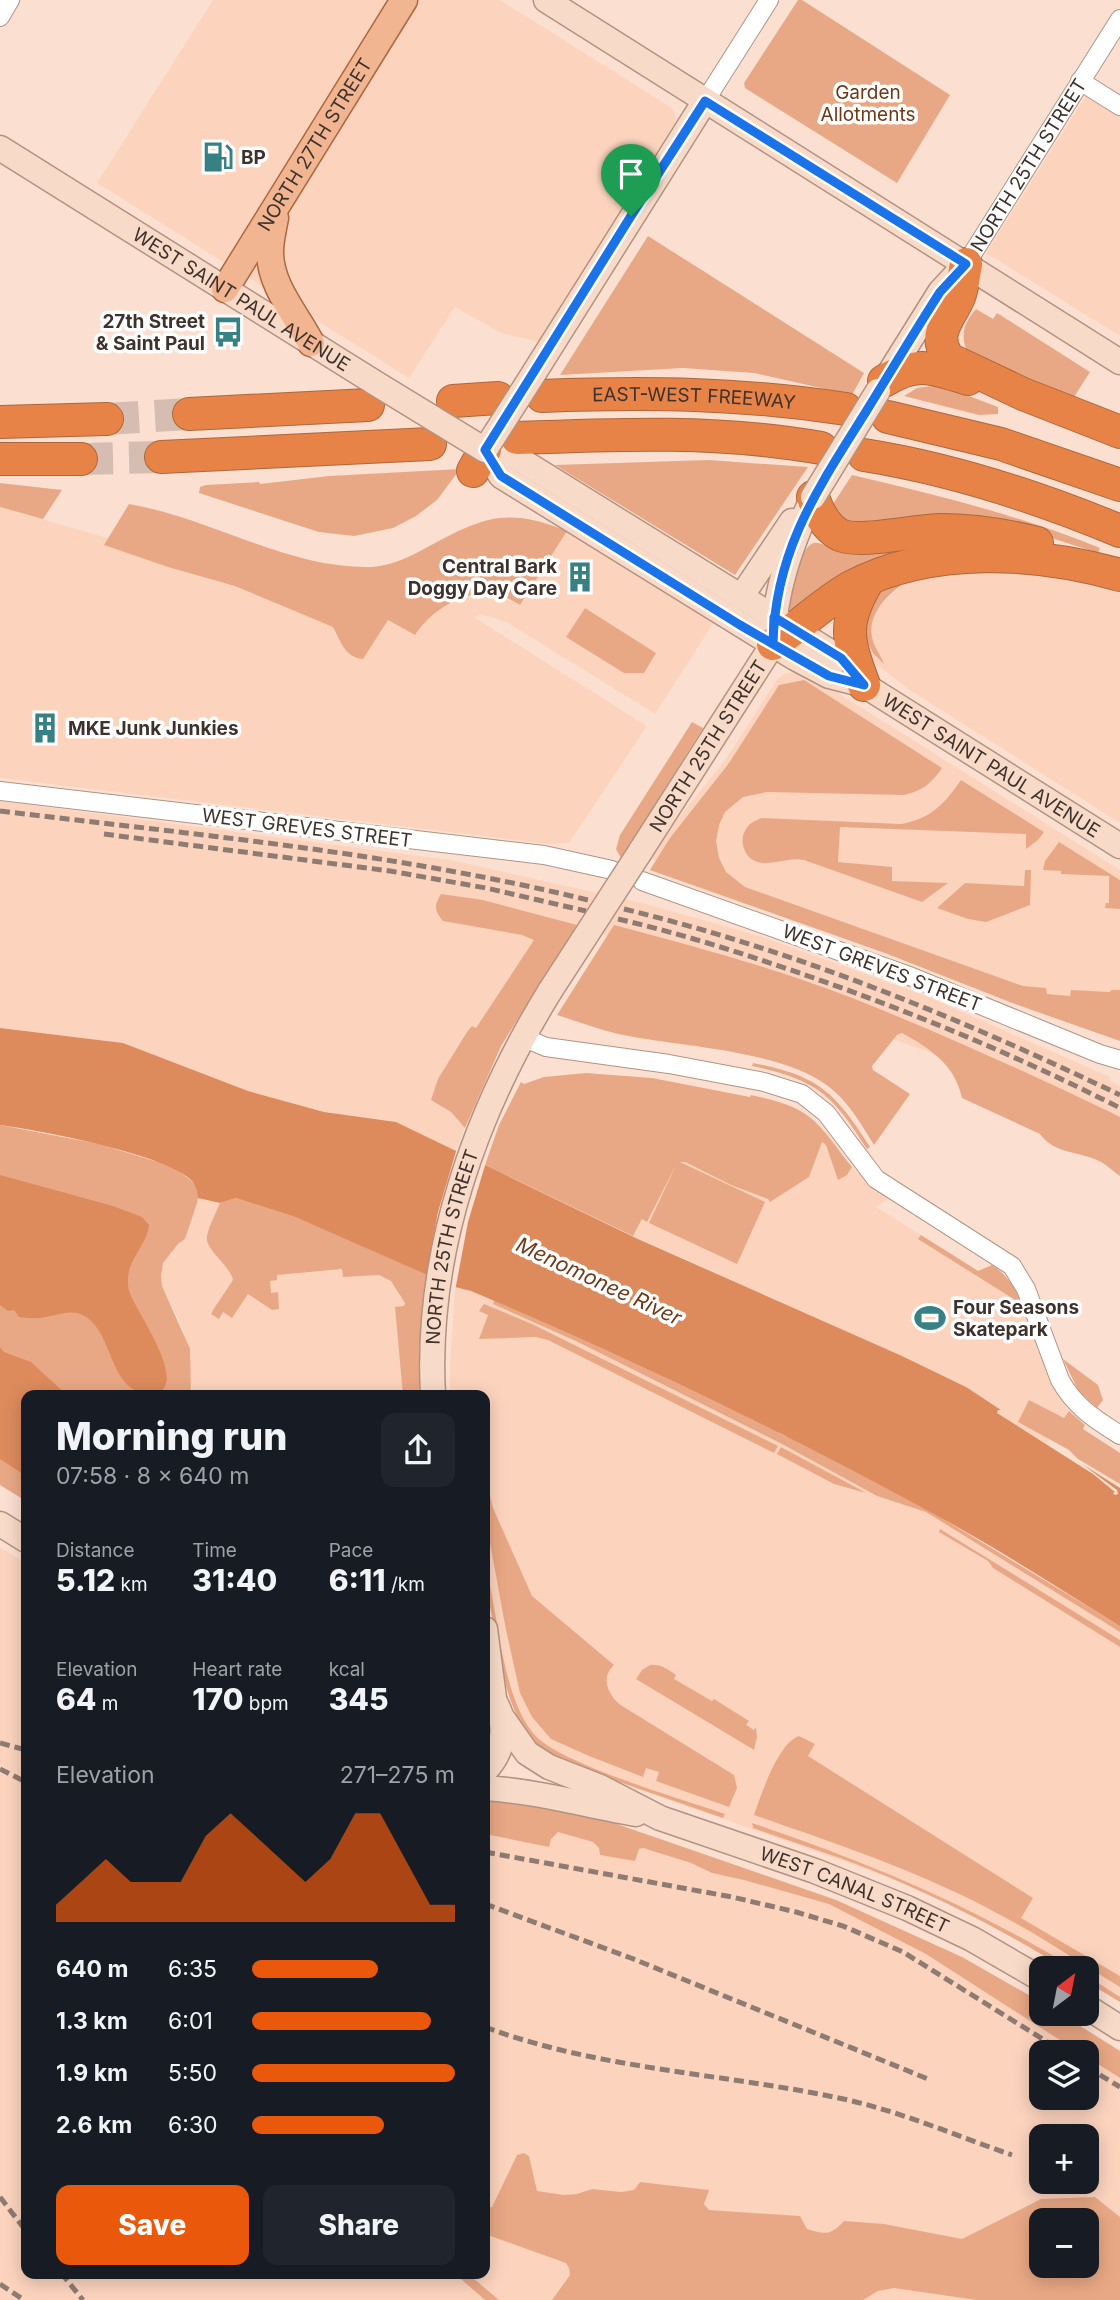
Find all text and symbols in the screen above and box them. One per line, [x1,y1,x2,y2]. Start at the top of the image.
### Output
street label: NORTH 27TH STREET [252,54,377,235]
street label: NORTH 25TH STREET [965,74,1091,256]
park label: Garden Allotments [821,81,915,126]
fuel station icon: BP [201,140,235,174]
pin [601,144,661,216]
place label: BP [241,146,266,169]
icon: arrive [612,155,650,193]
street label: WEST SAINT PAUL AVENUE [129,223,355,376]
place label: 27th Street & Saint Paul [96,310,205,355]
bus stop icon: 27th Street & Saint Paul [211,315,245,349]
street label: EAST-WEST FREEWAY [592,383,797,414]
place label: Central Bark Doggy Day Care [408,555,557,600]
building icon: Central Bark Doggy Day Care [563,560,597,594]
street label: NORTH 25TH STREET [644,656,771,836]
street label: WEST SAINT PAUL AVENUE [879,688,1105,842]
building icon: MKE Junk Junkies [28,711,62,745]
place label: MKE Junk Junkies [68,717,239,740]
street label: WEST GREVES STREET [201,804,413,852]
street label: WEST GREVES STREET [779,919,985,1017]
street label: NORTH 25TH STREET [421,1146,483,1345]
water label: Menomonee River [512,1232,687,1331]
place label: Four Seasons Skatepark [953,1296,1079,1341]
sports icon: Four Seasons Skatepark [913,1301,947,1335]
text: Morning run [56,1413,287,1459]
button: share [381,1413,455,1487]
text: 07:58 · 8 × 640 m [56,1462,249,1490]
text: Distance [56,1539,134,1562]
text: Time [192,1539,237,1562]
text: Pace [329,1539,373,1562]
text: 5.12 [56,1562,115,1598]
text: 31:40 [192,1562,277,1598]
text: 6:11 [329,1562,386,1598]
text: km [115,1573,148,1596]
text: /km [386,1573,425,1596]
text: Elevation [56,1658,137,1681]
text: Heart rate [192,1658,282,1681]
text: kcal [329,1658,365,1681]
text: 64 [56,1681,97,1717]
text: 170 [192,1681,244,1717]
text: 345 [329,1681,389,1717]
text: m [97,1692,119,1715]
text: bpm [244,1692,289,1715]
text: Elevation [56,1761,155,1789]
text: 271–275 m [340,1761,455,1789]
street label: WEST CANAL STREET [757,1842,953,1938]
text: 640 m [56,1955,128,1983]
text: 6:35 [168,1955,217,1983]
north arrow [1029,1956,1099,2026]
map controls [1029,1956,1099,2278]
text: 1.3 km [56,2007,128,2035]
text: 6:01 [168,2007,213,2035]
button: layers [1029,2040,1099,2110]
text: 1.9 km [56,2059,128,2087]
text: 5:50 [168,2059,217,2087]
text: 2.6 km [56,2111,132,2139]
text: 6:30 [168,2111,218,2139]
button: + [1029,2124,1099,2194]
button: Save [56,2185,249,2265]
button: Share [263,2185,455,2265]
button: − [1029,2208,1099,2278]

